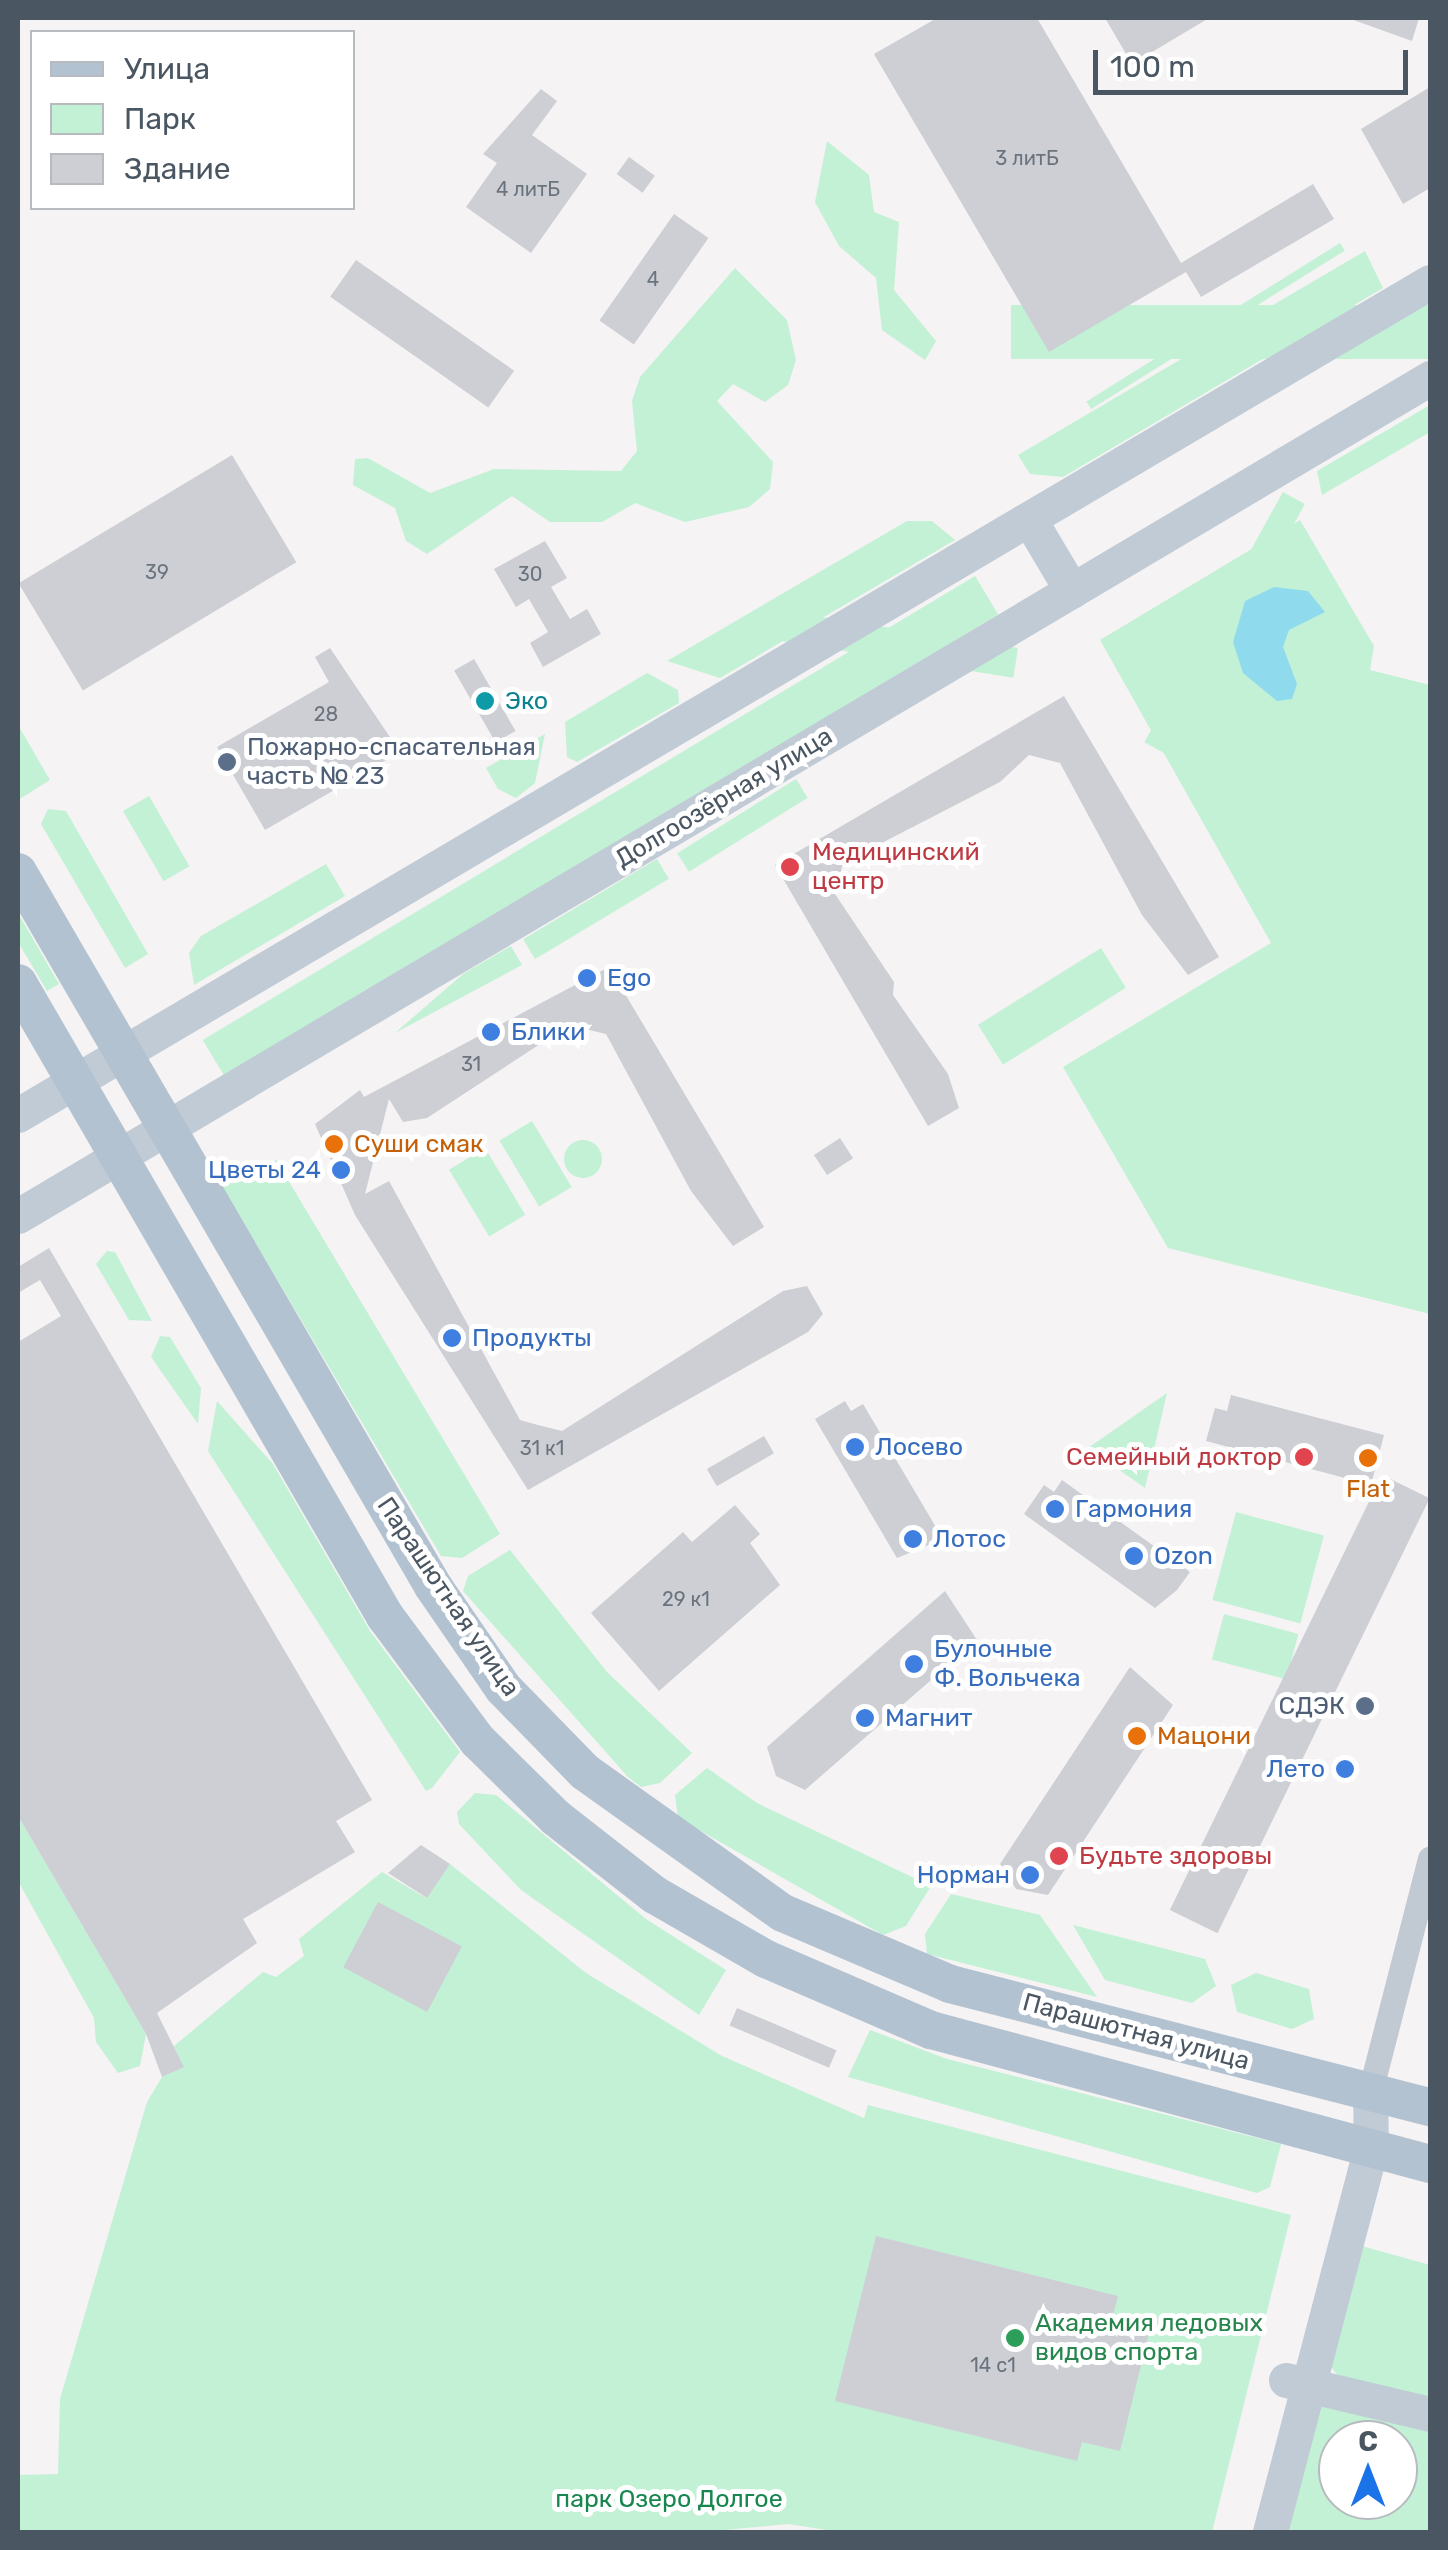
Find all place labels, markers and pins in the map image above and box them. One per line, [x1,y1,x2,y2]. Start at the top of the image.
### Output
place label: Эко [505,686,548,716]
marker: Эко [474,690,496,712]
place label: Пожарно-спасательная часть № 23 [247,733,536,792]
marker: Пожарно-спасательная часть № 23 [216,751,238,773]
place label: Медицинский центр [812,838,980,897]
marker: Медицинский центр [777,854,803,880]
place label: Ego [607,963,651,993]
marker: Ego [576,967,598,989]
place label: Блики [511,1017,585,1047]
marker: Блики [480,1021,502,1043]
place label: Суши смак [354,1129,483,1159]
marker: Суши смак [323,1133,345,1155]
place label: Цветы 24 [208,1155,321,1185]
marker: Цветы 24 [330,1159,352,1181]
place label: Продукты [472,1323,592,1353]
marker: Продукты [441,1327,463,1349]
place label: Лосево [875,1432,963,1462]
marker: Лосево [844,1436,866,1458]
place label: Семейный доктор [1066,1442,1282,1472]
marker: Семейный доктор [1291,1444,1317,1470]
marker: Flat [1357,1447,1379,1469]
place label: Flat [1346,1474,1390,1504]
place label: Гармония [1075,1494,1192,1524]
marker: Гармония [1044,1498,1066,1520]
place label: Лотос [933,1524,1006,1554]
marker: Лотос [902,1528,924,1550]
place label: Ozon [1154,1541,1213,1571]
marker: Ozon [1123,1545,1145,1567]
place label: Булочные Ф. Вольчека [934,1635,1081,1694]
marker: Булочные Ф. Вольчека [903,1653,925,1675]
place label: СДЭК [1279,1691,1345,1721]
marker: СДЭК [1354,1695,1376,1717]
place label: Магнит [885,1703,973,1733]
marker: Магнит [854,1707,876,1729]
place label: Мацони [1157,1721,1251,1751]
marker: Мацони [1126,1725,1148,1747]
place label: Лето [1266,1754,1325,1784]
marker: Лето [1334,1758,1356,1780]
place label: Будьте здоровы [1079,1841,1272,1871]
marker: Будьте здоровы [1048,1845,1070,1867]
place label: Норман [917,1860,1010,1890]
marker: Норман [1019,1864,1041,1886]
place label: Академия ледовых видов спорта [1035,2309,1263,2368]
marker: Академия ледовых видов спорта [1004,2327,1026,2349]

